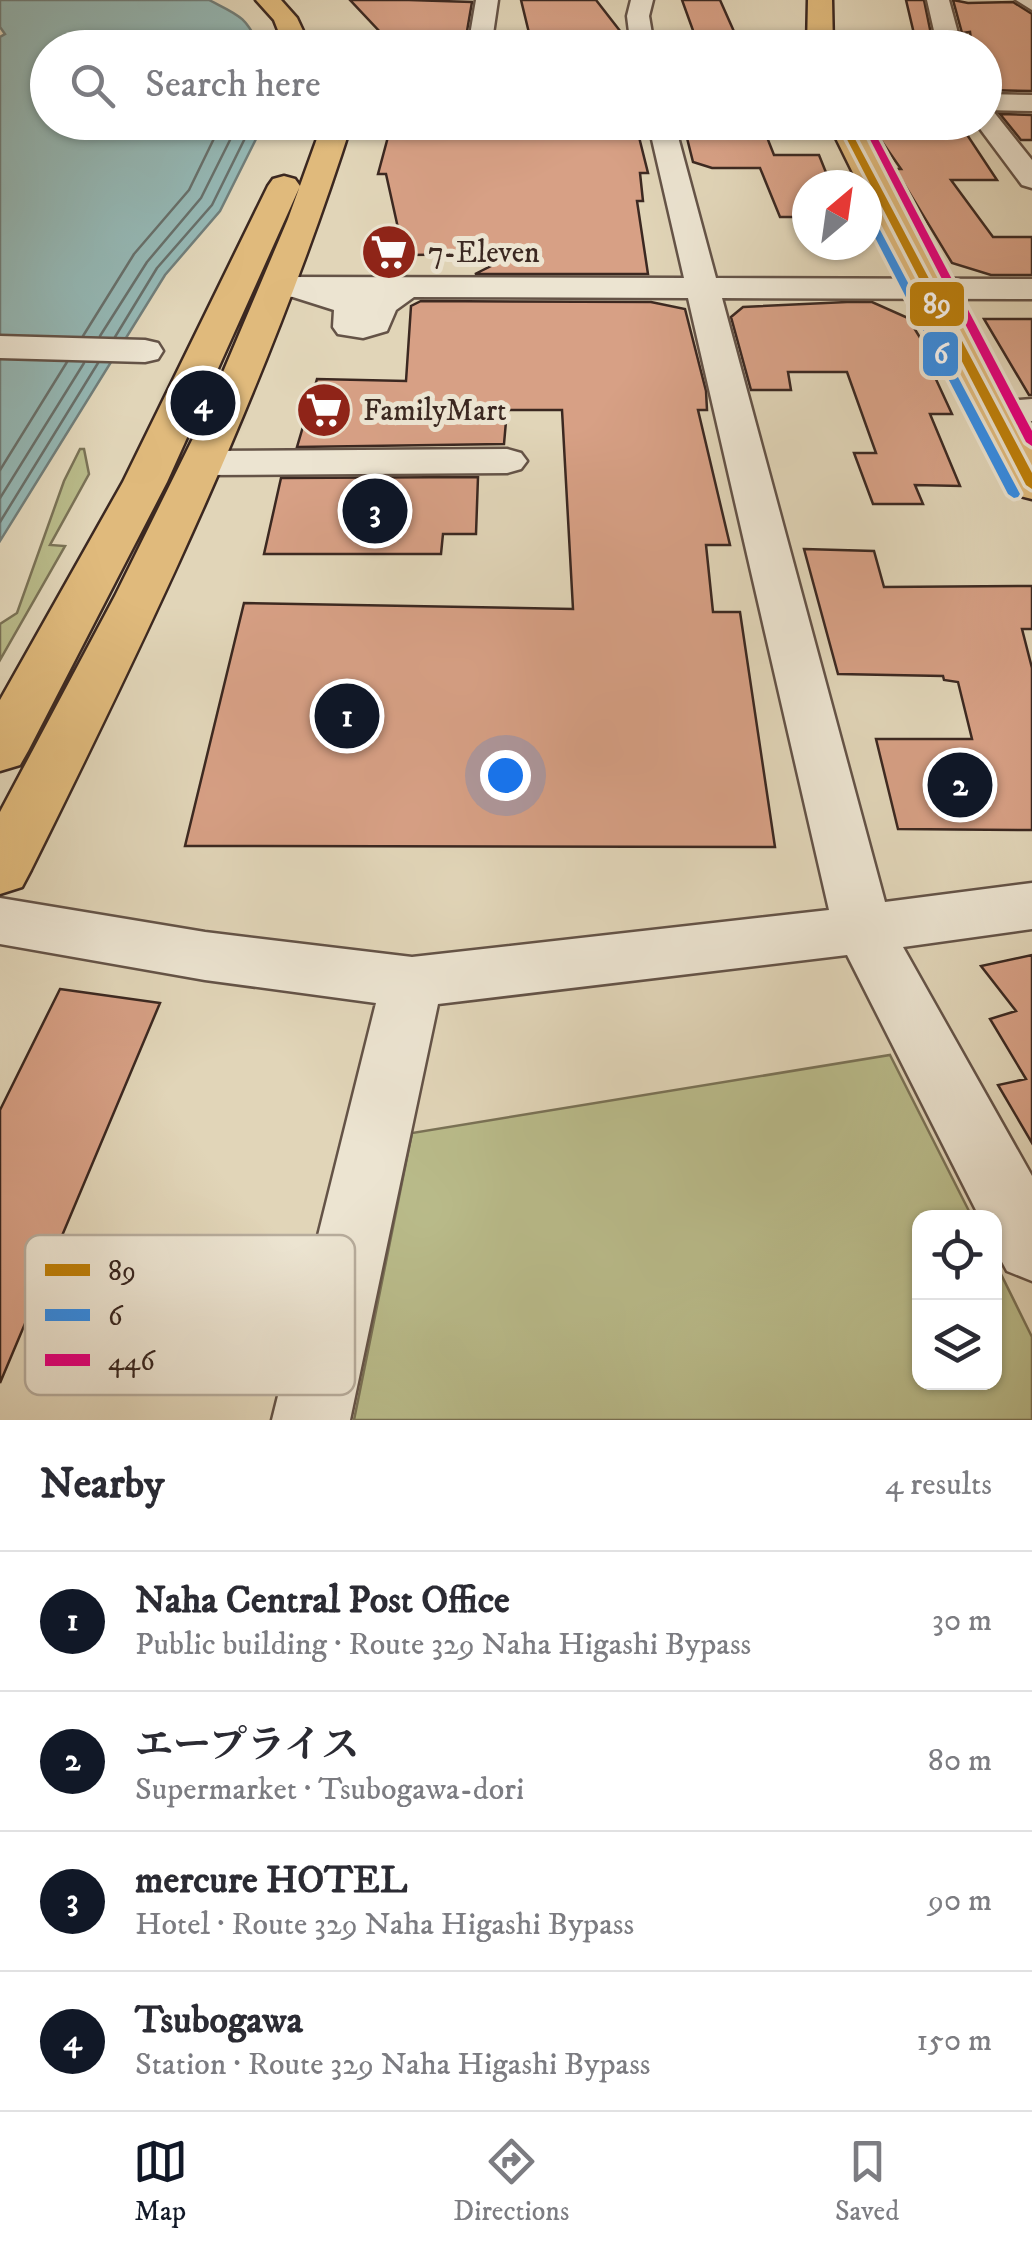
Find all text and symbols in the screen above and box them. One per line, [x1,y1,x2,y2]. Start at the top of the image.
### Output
search box [30,30,1002,140]
icon: search [65,58,120,113]
text: Search here [145,61,321,109]
north arrow [792,170,882,260]
supermarket icon: 7-Eleven [359,222,419,282]
place label: 7-Eleven [428,235,540,272]
line badge: 89 [908,280,966,328]
text: 89 [923,287,951,322]
line badge: 6 [921,330,960,378]
text: 6 [934,337,950,372]
pin: 4 [170,366,236,440]
supermarket icon: FamilyMart [294,380,354,440]
place label: FamilyMart [363,393,507,430]
pin: 3 [342,474,408,548]
pin: 1 [314,678,380,754]
pin: 2 [928,748,992,822]
your location [480,750,531,801]
map controls [912,1210,1002,1390]
button: locate [912,1210,1002,1300]
legend [25,1235,355,1395]
text: 89 [108,1254,136,1289]
text: 6 [108,1299,124,1334]
button: layers [912,1300,1002,1390]
text: 446 [108,1344,156,1379]
text: Nearby [40,1459,164,1511]
text: 4 results [885,1465,992,1505]
text: Naha Central Post Office [135,1577,510,1625]
text: 1 [67,1601,78,1641]
text: 30 m [932,1601,992,1641]
text: Public building · Route 329 Naha Higashi Bypass [135,1625,751,1665]
text: エープライス [135,1722,360,1770]
text: 2 [65,1741,80,1781]
text: 80 m [928,1741,992,1781]
text: Supermarket · Tsubogawa-dori [135,1770,524,1810]
text: mercure HOTEL [135,1857,407,1905]
text: 3 [67,1881,78,1921]
text: 90 m [928,1881,992,1921]
text: Hotel · Route 329 Naha Higashi Bypass [135,1905,634,1945]
text: Tsubogawa [135,1997,303,2045]
text: 4 [63,2021,82,2061]
text: 150 m [916,2021,992,2061]
text: Station · Route 329 Naha Higashi Bypass [135,2045,651,2085]
tab: Map [133,2134,188,2229]
tab: Directions [453,2134,569,2229]
tab: Saved [835,2134,899,2229]

